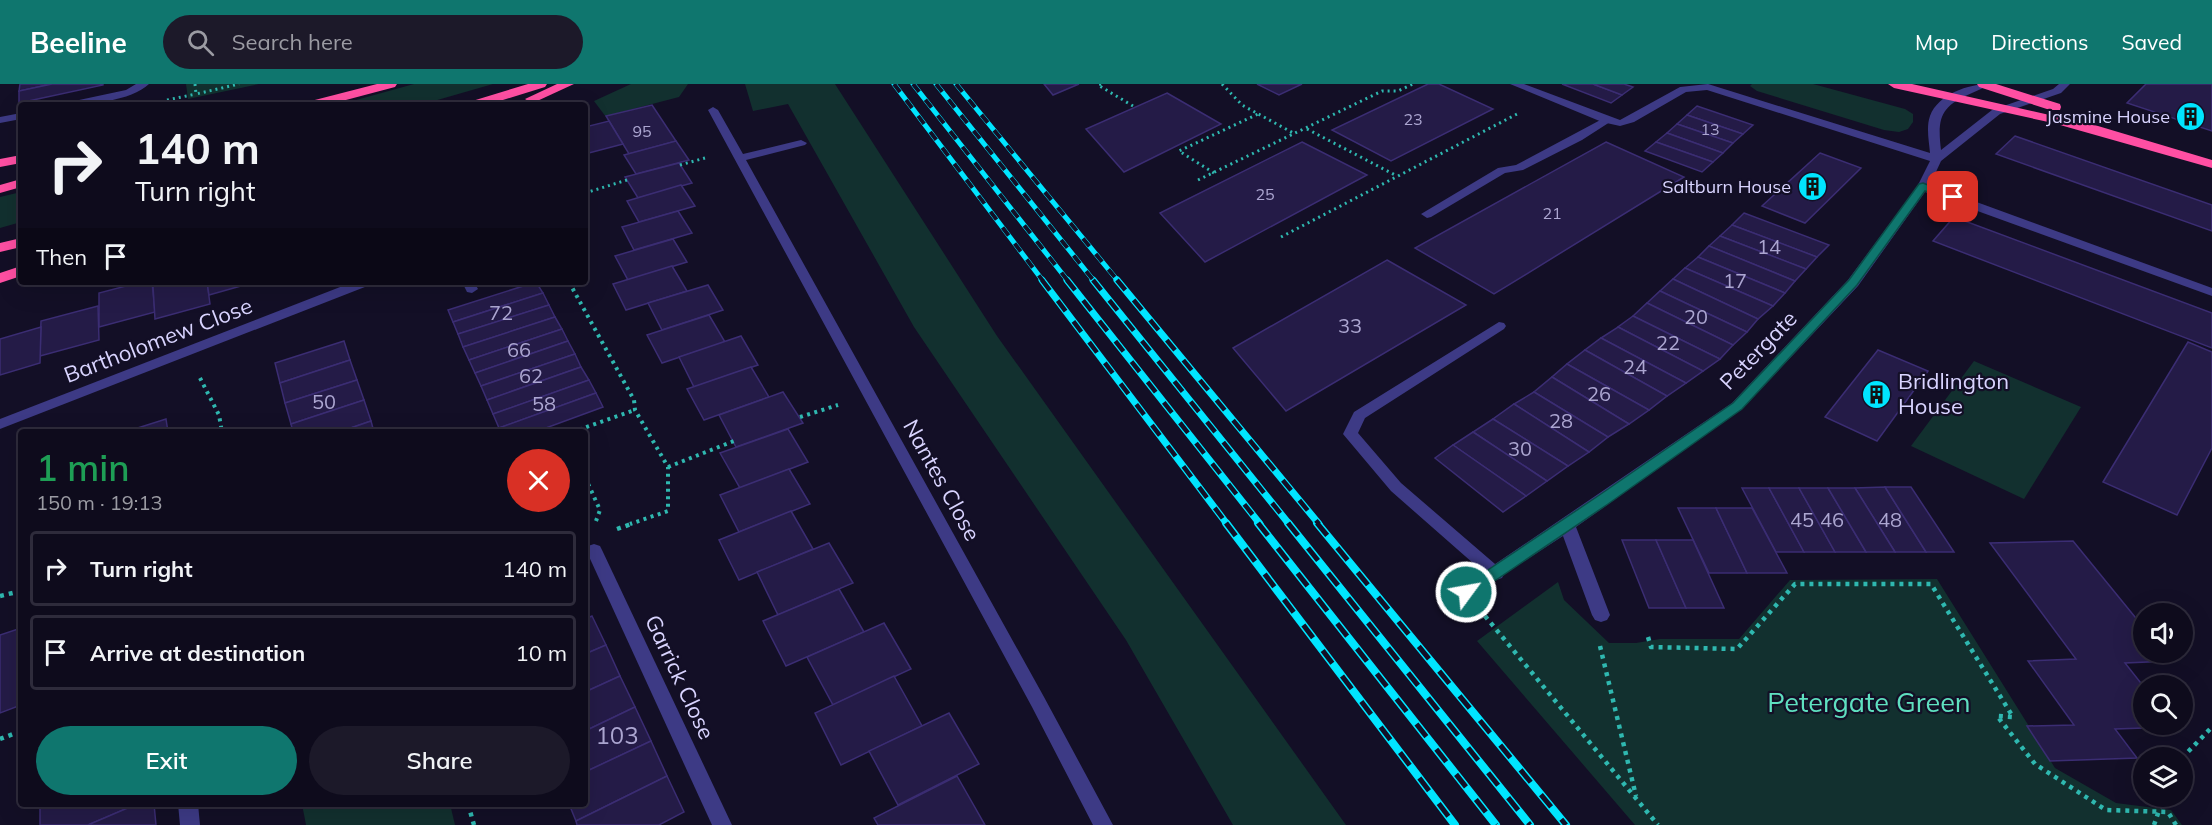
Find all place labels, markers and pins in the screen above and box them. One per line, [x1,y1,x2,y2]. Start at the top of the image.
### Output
building icon: Jasmine House [2175,101,2207,133]
place label: Jasmine House [2046,105,2170,128]
building icon: Saltburn House [1796,171,1828,203]
pin [1927,171,1978,222]
place label: Saltburn House [1662,175,1791,198]
place label: Bridlington House [1898,367,2009,420]
building icon: Bridlington House [1861,378,1893,410]

